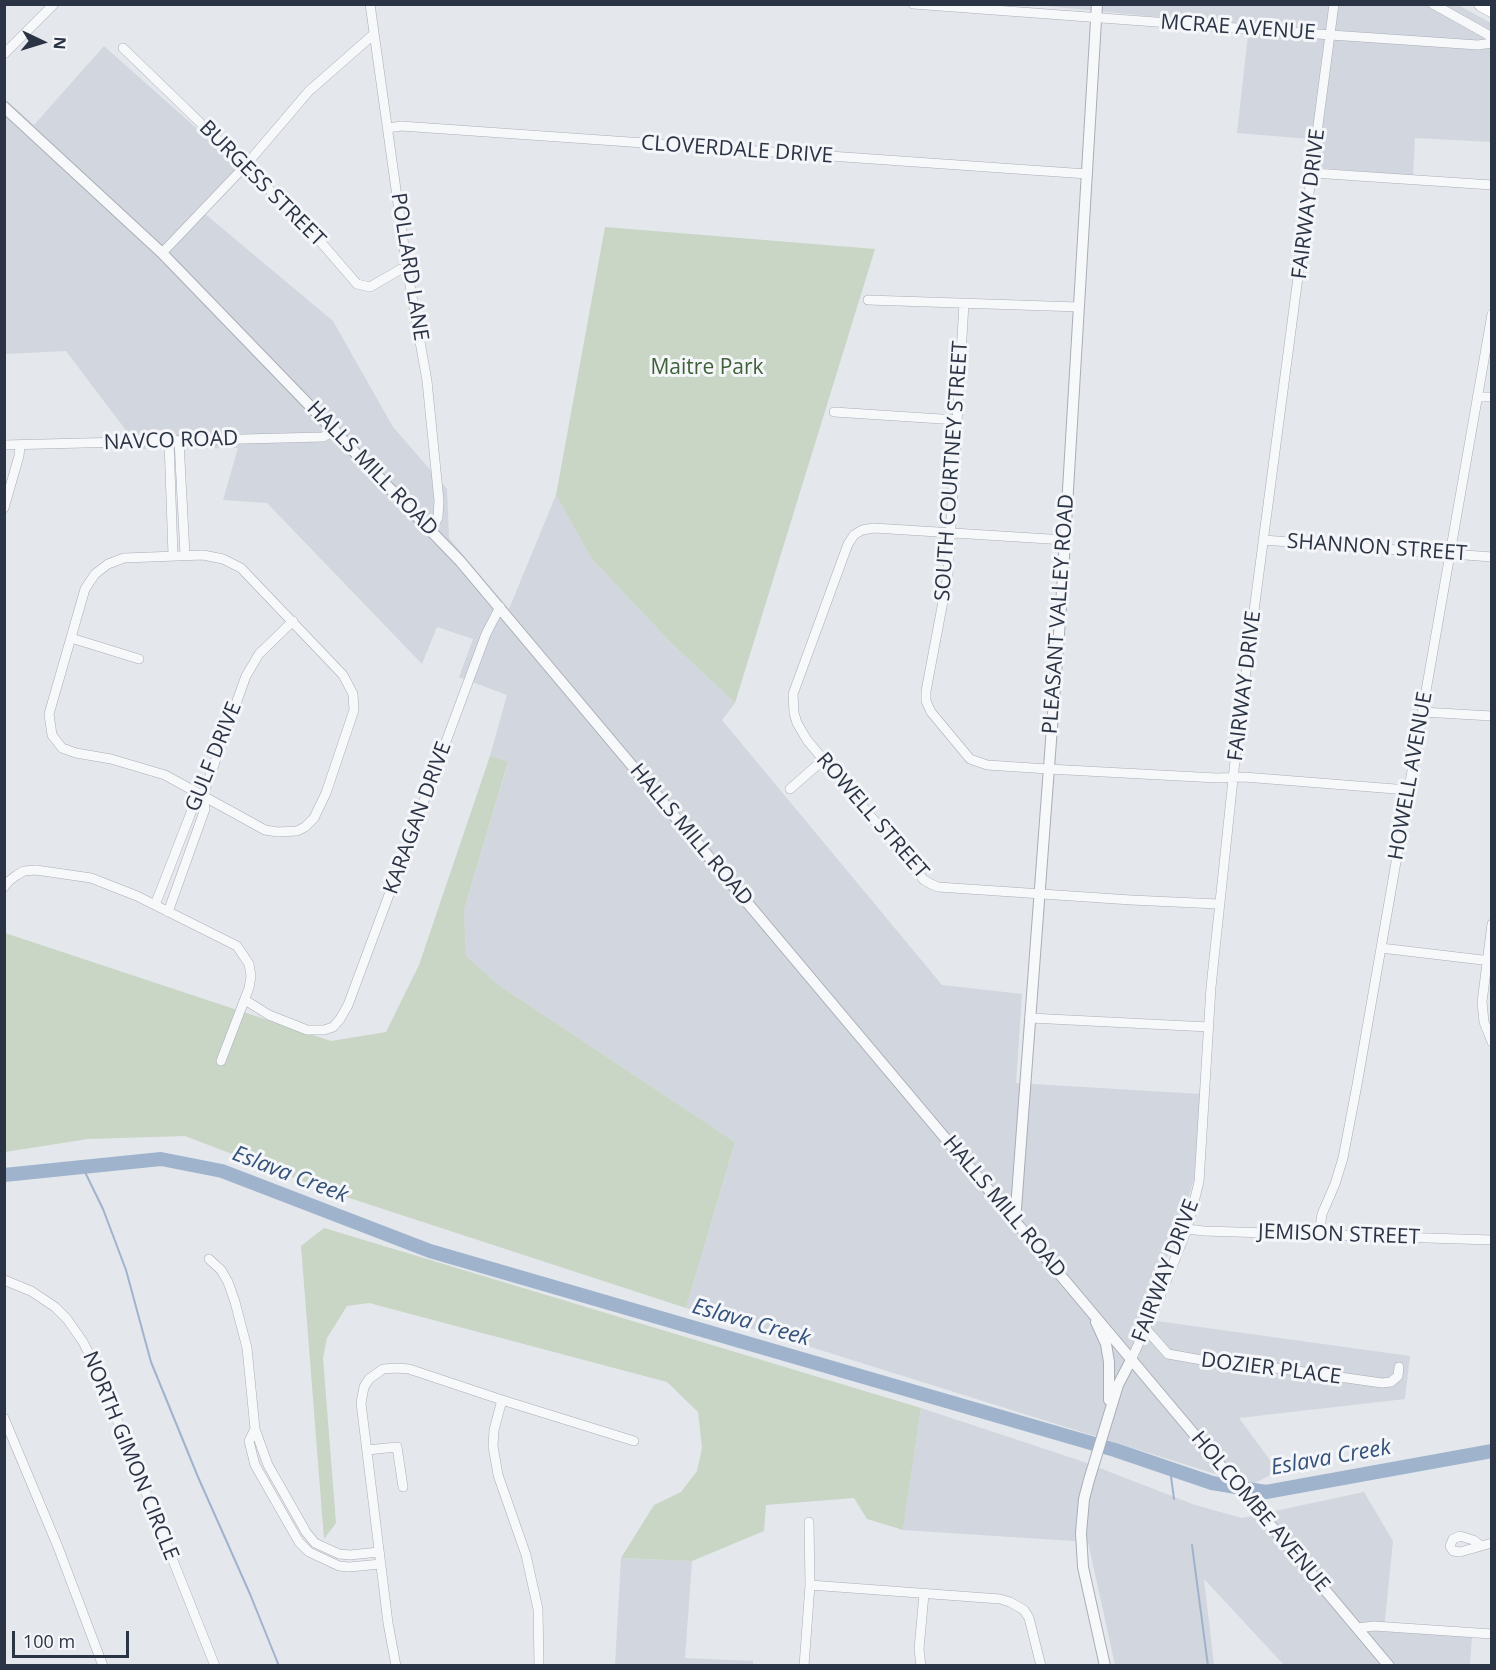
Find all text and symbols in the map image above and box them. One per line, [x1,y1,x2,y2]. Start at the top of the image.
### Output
street label: MCRAE AVENUE [1159,10,1317,46]
north arrow [12,12,72,72]
text: N [49,36,71,51]
street label: BURGESS STREET [194,116,330,252]
street label: FAIRWAY DRIVE [1287,127,1331,281]
street label: CLOVERDALE DRIVE [640,131,834,169]
street label: POLLARD LANE [385,191,433,343]
street label: SOUTH COURTNEY STREET [930,340,974,602]
park label: Maitre Park [650,355,764,381]
street label: HALLS MILL ROAD [301,396,443,542]
street label: NAVCO ROAD [103,426,239,456]
street label: PLEASANT VALLEY ROAD [1038,493,1080,735]
street label: SHANNON STREET [1286,529,1468,567]
street label: FAIRWAY DRIVE [1223,609,1267,763]
street label: HOWELL AVENUE [1384,690,1438,862]
street label: GULF DRIVE [181,698,247,816]
street label: KARAGAN DRIVE [379,738,457,898]
street label: ROWELL STREET [810,748,934,884]
street label: HALLS MILL ROAD [624,759,758,911]
street label: HALLS MILL ROAD [937,1131,1071,1283]
water label: Eslava Creek [229,1141,351,1209]
street label: FAIRWAY DRIVE [1127,1196,1205,1346]
street label: JEMISON STREET [1258,1220,1420,1250]
water label: Eslava Creek [689,1294,813,1352]
street label: NORTH GIMON CIRCLE [77,1348,183,1564]
street label: DOZIER PLACE [1199,1348,1343,1390]
street label: HOLCOMBE AVENUE [1185,1426,1335,1598]
water label: Eslava Creek [1269,1434,1393,1482]
scale bar [15,1619,132,1657]
text: 100 m [23,1629,75,1653]

